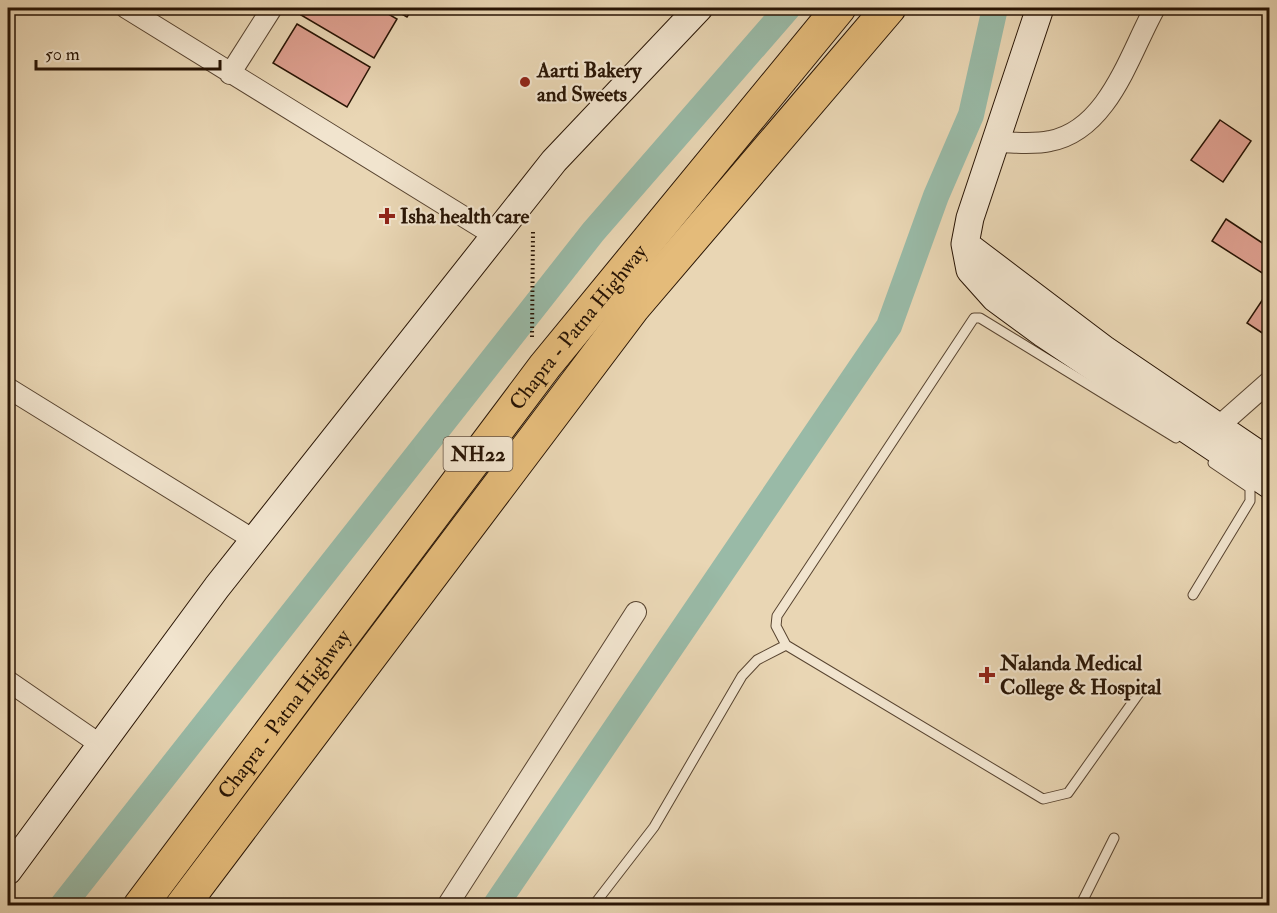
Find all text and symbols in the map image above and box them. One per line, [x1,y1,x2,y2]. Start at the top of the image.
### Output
scale bar [36,33,220,71]
text: 50 m [45,43,80,66]
place label: Aarti Bakery and Sweets [536,57,642,108]
marker: Aarti Bakery and Sweets [518,75,532,89]
place label: Isha health care [400,203,529,230]
marker: Isha health care [378,207,396,225]
street label: Chapra - Patna Highway [503,238,653,415]
road number: NH22 [444,437,512,471]
street label: Chapra - Patna Highway [212,623,357,804]
place label: Nalanda Medical College & Hospital [999,650,1162,701]
marker: Nalanda Medical College & Hospital [978,666,996,684]

